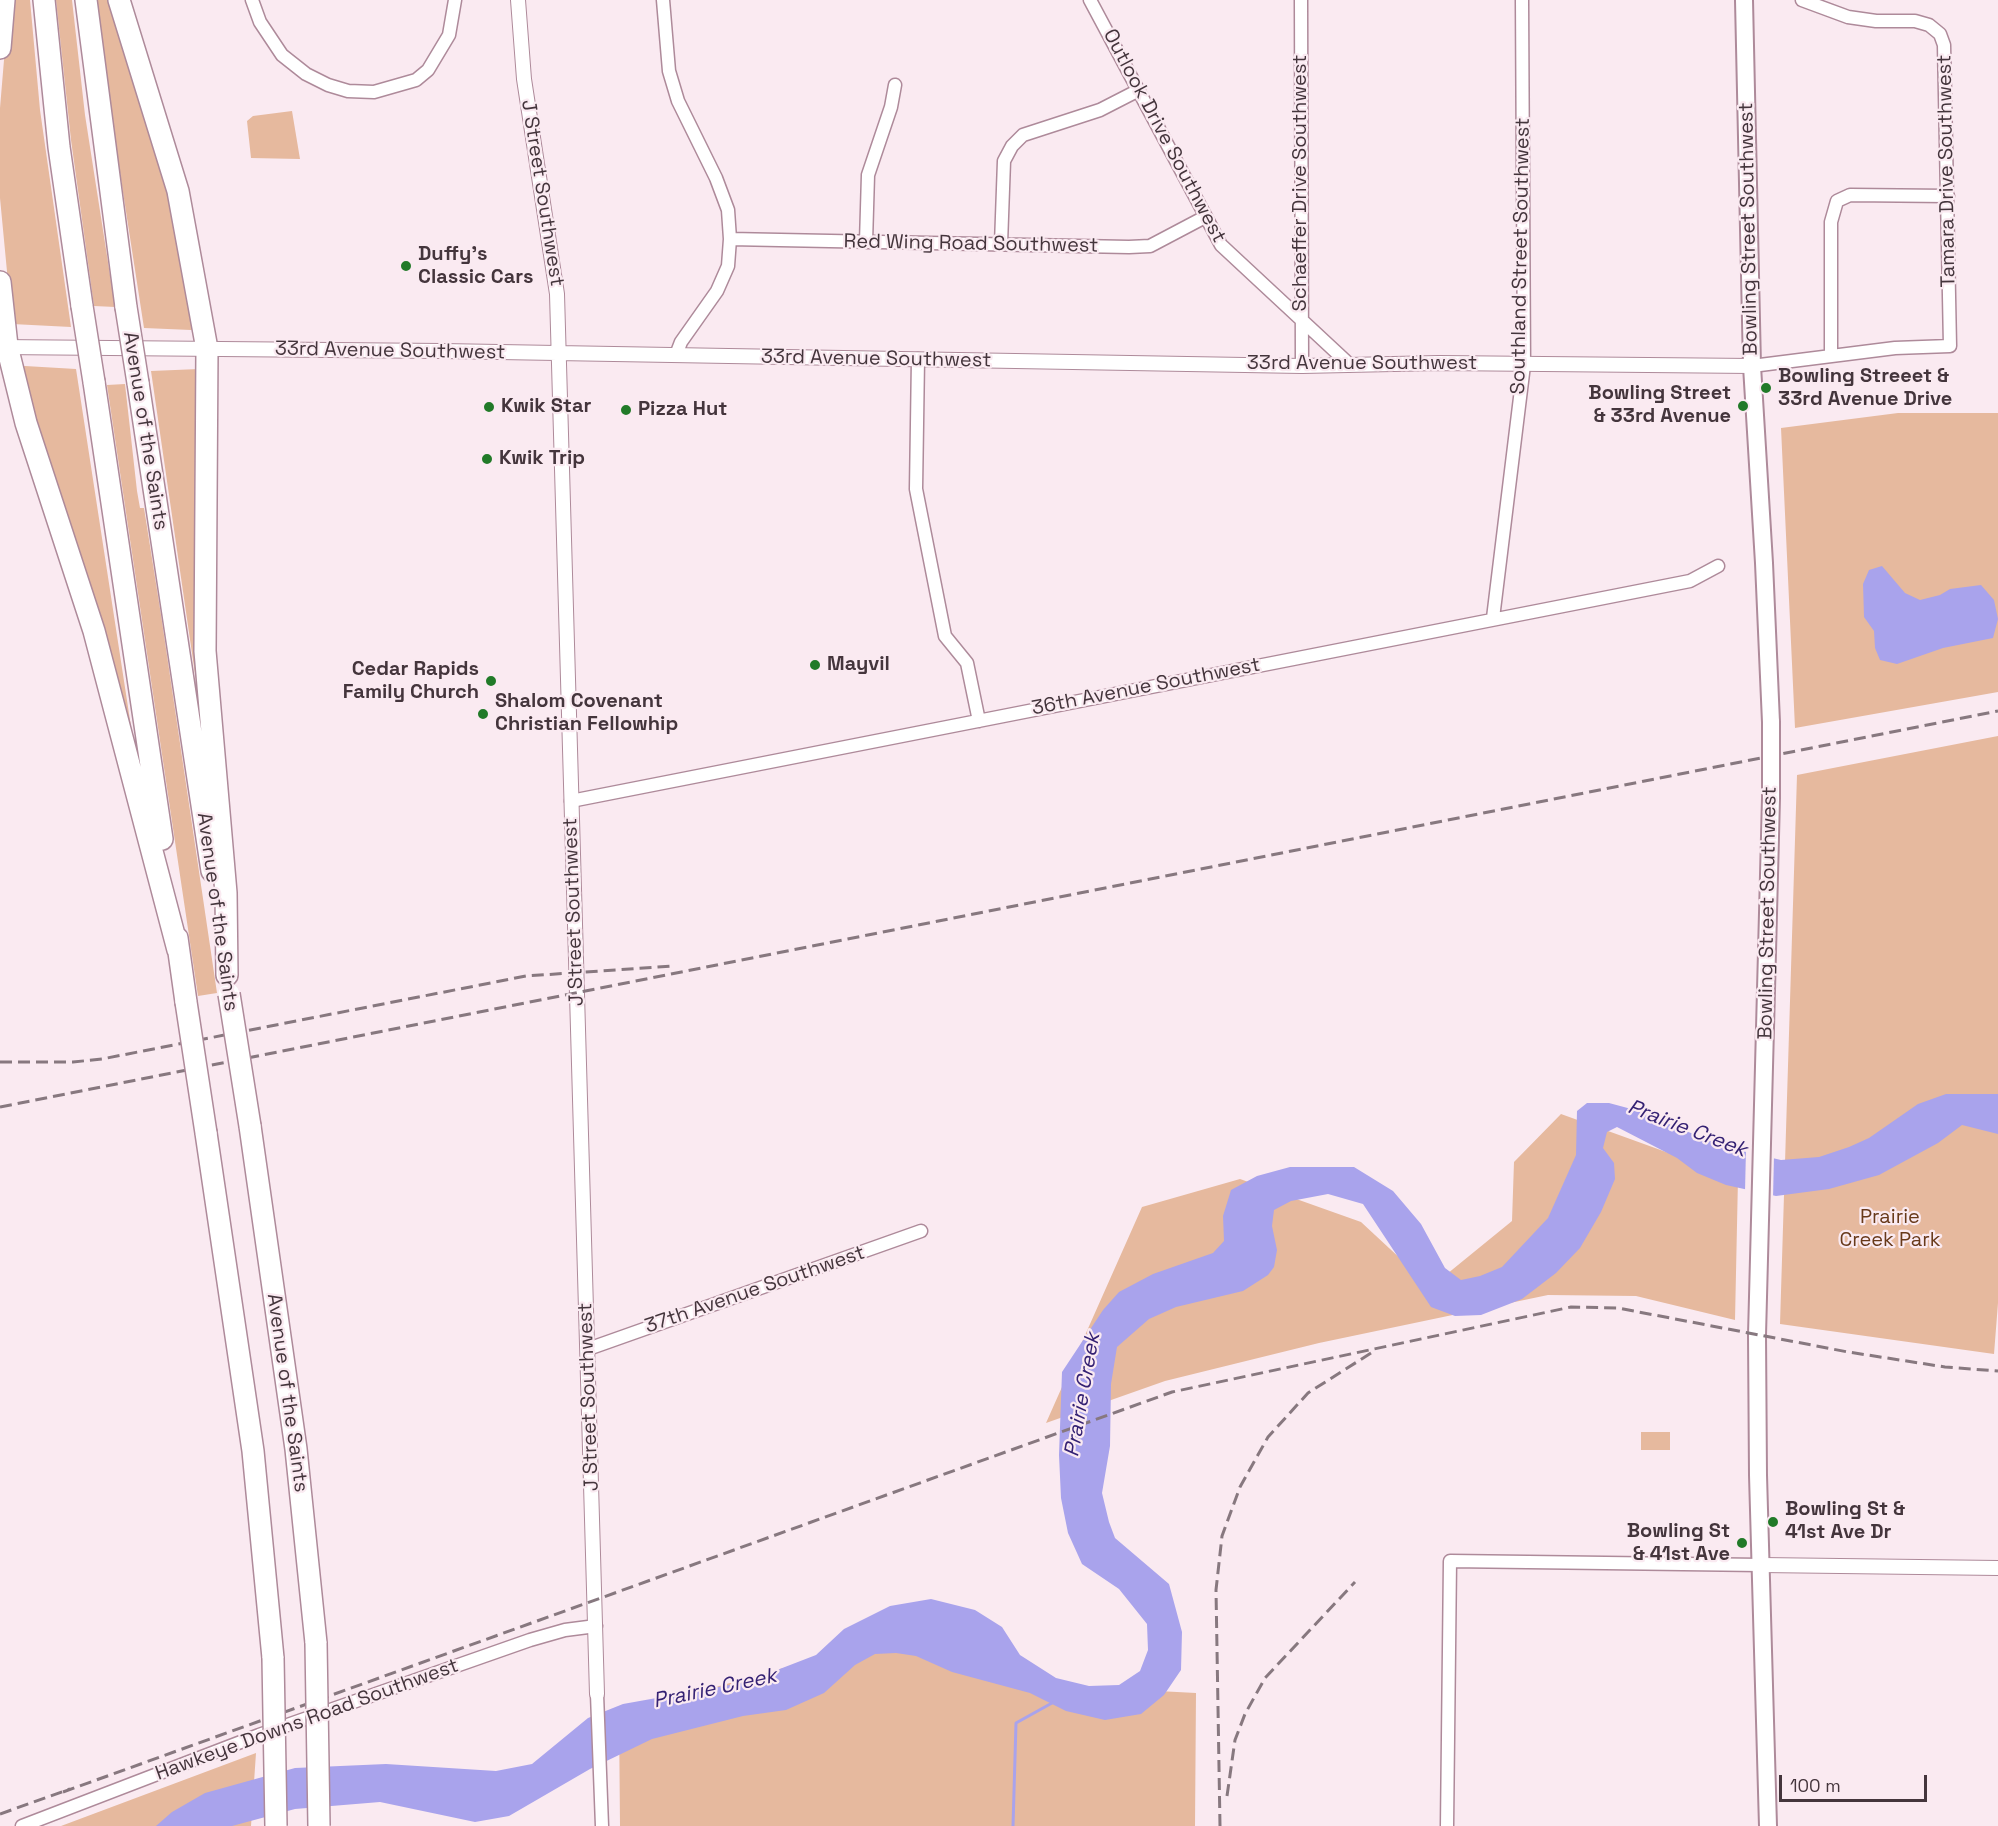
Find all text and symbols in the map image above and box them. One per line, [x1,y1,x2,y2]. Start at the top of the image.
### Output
street label: Outlook Drive Southwest [1097,25,1231,247]
street label: Schaeffer Drive Southwest [1289,55,1313,311]
street label: Tamara Drive Southwest [1933,55,1961,287]
street label: J Street Southwest [515,98,569,288]
street label: Bowling Street Southwest [1735,102,1763,356]
street label: Southland Street Southwest [1507,117,1535,395]
street label: Red Wing Road Southwest [843,230,1099,258]
place label: Duffy's Classic Cars [418,243,533,290]
marker: Duffy's Classic Cars [399,259,413,273]
street label: Avenue of the Saints [117,330,173,532]
street label: 33rd Avenue Southwest [275,337,505,365]
street label: 33rd Avenue Southwest [761,345,991,373]
street label: 33rd Avenue Southwest [1247,352,1477,376]
place label: Bowling Streeet & 33rd Avenue Drive [1778,365,1952,412]
marker: Bowling Streeet & 33rd Avenue Drive [1759,381,1773,395]
place label: Bowling Street & 33rd Avenue [1588,382,1731,429]
place label: Kwik Star [501,395,591,419]
place label: Pizza Hut [638,398,727,422]
marker: Bowling Street & 33rd Avenue [1736,399,1750,413]
marker: Kwik Star [482,400,496,414]
marker: Pizza Hut [619,403,633,417]
place label: Kwik Trip [499,447,585,471]
marker: Kwik Trip [480,452,494,466]
place label: Mayvil [827,653,890,677]
street label: 36th Avenue Southwest [1030,653,1262,721]
place label: Cedar Rapids Family Church [343,658,479,705]
marker: Mayvil [808,658,822,672]
marker: Cedar Rapids Family Church [484,674,498,688]
place label: Shalom Covenant Christian Fellowhip [495,690,678,737]
marker: Shalom Covenant Christian Fellowhip [476,707,490,721]
street label: Bowling Street Southwest [1754,786,1782,1040]
street label: Avenue of the Saints [191,811,243,1013]
street label: J Street Southwest [559,817,589,1007]
water label: Prairie Creek [1624,1095,1750,1163]
park label: Prairie Creek Park [1839,1206,1941,1253]
street label: 37th Avenue Southwest [642,1241,868,1339]
street label: Avenue of the Saints [261,1292,313,1494]
street label: J Street Southwest [574,1302,604,1492]
water label: Prairie Creek [1060,1331,1106,1459]
place label: Bowling St & 41st Ave Dr [1785,1498,1905,1545]
marker: Bowling St & 41st Ave Dr [1766,1515,1780,1529]
place label: Bowling St & 41st Ave [1627,1520,1730,1567]
marker: Bowling St & 41st Ave [1735,1536,1749,1550]
street label: Hawkeye Downs Road Southwest [152,1654,462,1786]
water label: Prairie Creek [651,1664,779,1714]
scale bar [1782,1763,1930,1801]
text: 100 m [1790,1774,1841,1797]

